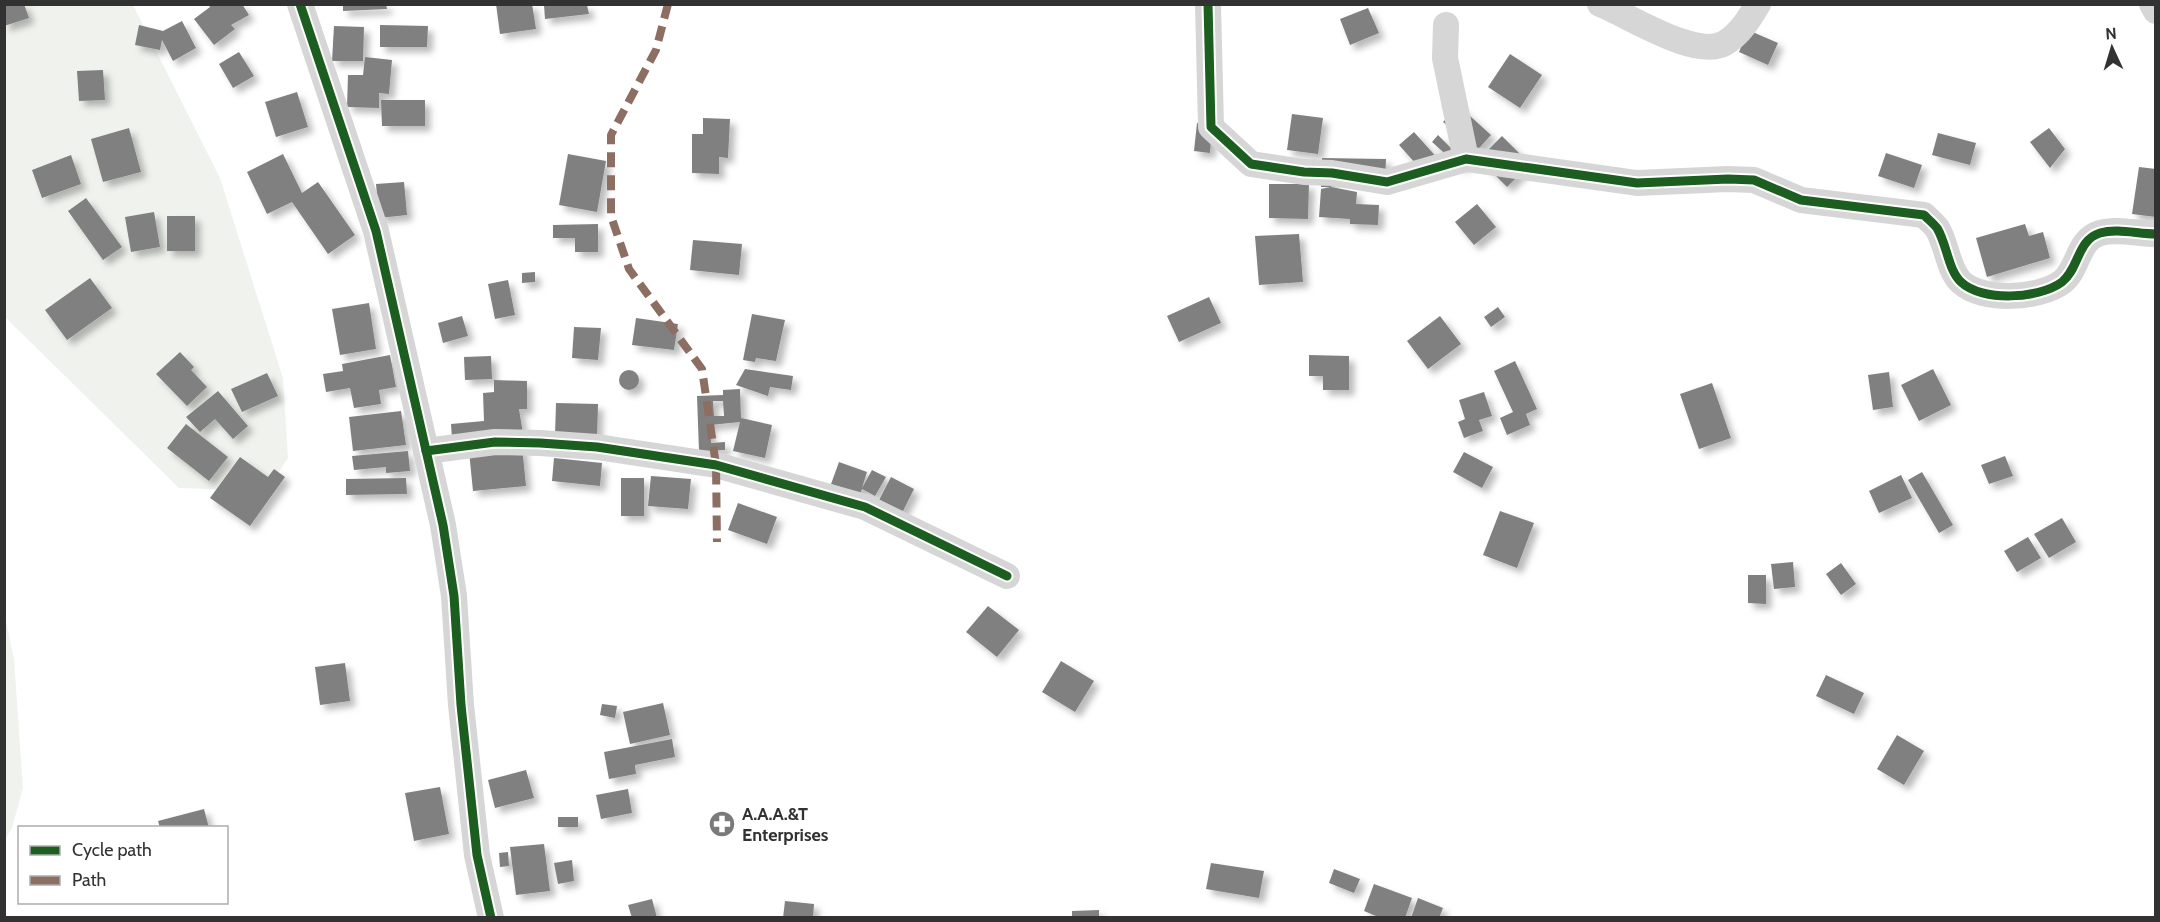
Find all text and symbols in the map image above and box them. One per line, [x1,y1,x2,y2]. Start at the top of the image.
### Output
north arrow [2082,18,2142,78]
text: N [2105,24,2117,43]
place label: A.A.A.&T Enterprises [742,803,829,846]
pharmacy icon: A.A.A.&T Enterprises [707,809,737,839]
legend [18,826,228,904]
text: Cycle path [72,839,152,861]
text: Path [72,869,106,891]

